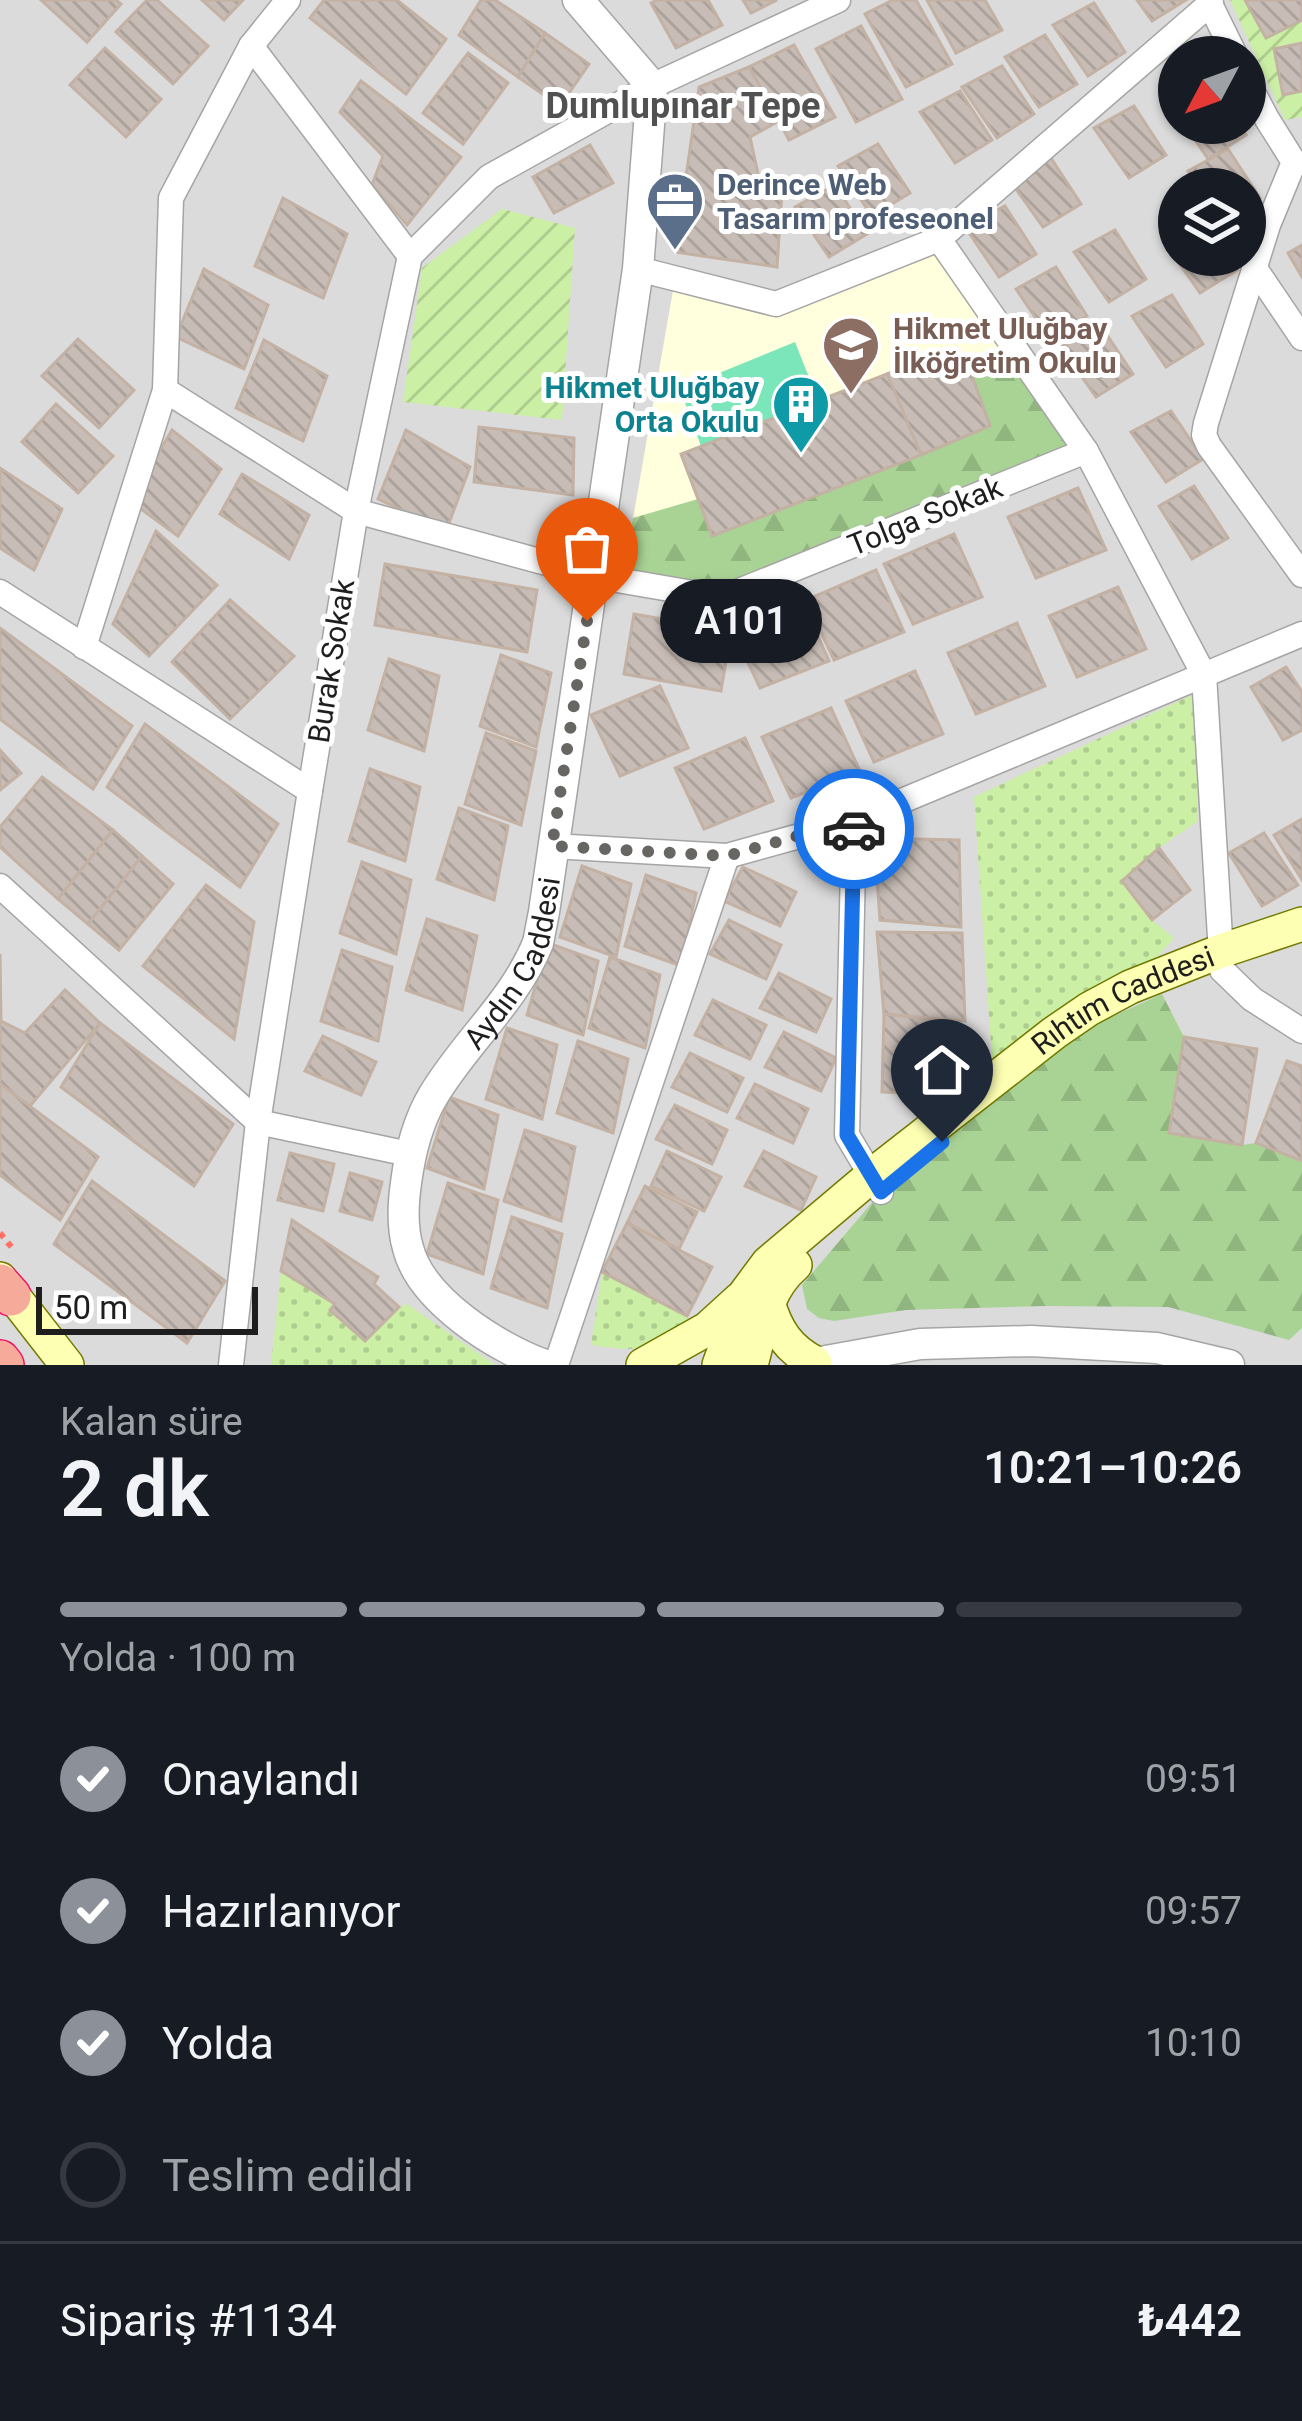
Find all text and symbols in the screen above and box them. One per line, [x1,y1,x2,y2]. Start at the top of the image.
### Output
north arrow [1158,36,1266,144]
map controls [1158,36,1266,276]
district label: Dumlupınar Tepe [546,85,820,127]
place label: Derince Web Tasarım profeseonel [717,167,994,236]
button: layers [1158,168,1266,276]
office icon: Derince Web Tasarım profeseonel [644,170,706,252]
place label: Hikmet Uluğbay İlköğretim Okulu [893,311,1117,380]
school or university icon: Hikmet Uluğbay İlköğretim Okulu [820,314,882,396]
place label: Hikmet Uluğbay Orta Okulu [545,370,760,439]
building icon: Hikmet Uluğbay Orta Okulu [770,373,832,455]
street label: Tolga Sokak [843,469,1008,563]
pin [536,498,638,621]
icon: bag [554,516,620,582]
street label: Burak Sokak [301,576,361,745]
callout: A101 [659,579,821,663]
text: A101 [695,598,787,644]
courier [794,769,914,889]
icon: car [821,796,887,862]
street label: Aydın Caddesi [456,875,566,1056]
street label: Rıhtım Caddesi [1024,938,1219,1062]
pin [891,1019,993,1142]
icon: home [909,1037,975,1103]
scale bar [36,1281,258,1334]
text: 50 m [54,1288,128,1327]
text: Kalan süre [60,1399,243,1445]
text: 10:21–10:26 [983,1441,1242,1494]
text: 2 dk [60,1444,209,1535]
text: Yolda · 100 m [60,1635,296,1681]
icon: check [60,1746,126,1812]
text: Onaylandı [162,1753,360,1806]
text: 09:51 [1145,1756,1242,1802]
icon: check [60,1878,126,1944]
text: Hazırlanıyor [162,1885,401,1938]
text: 09:57 [1145,1888,1242,1934]
icon: check [60,2010,126,2076]
text: Yolda [162,2017,274,2070]
text: 10:10 [1145,2020,1242,2066]
text: Teslim edildi [162,2149,414,2202]
text: Sipariş #1134 [60,2294,337,2347]
text: ₺442 [1138,2294,1242,2347]

